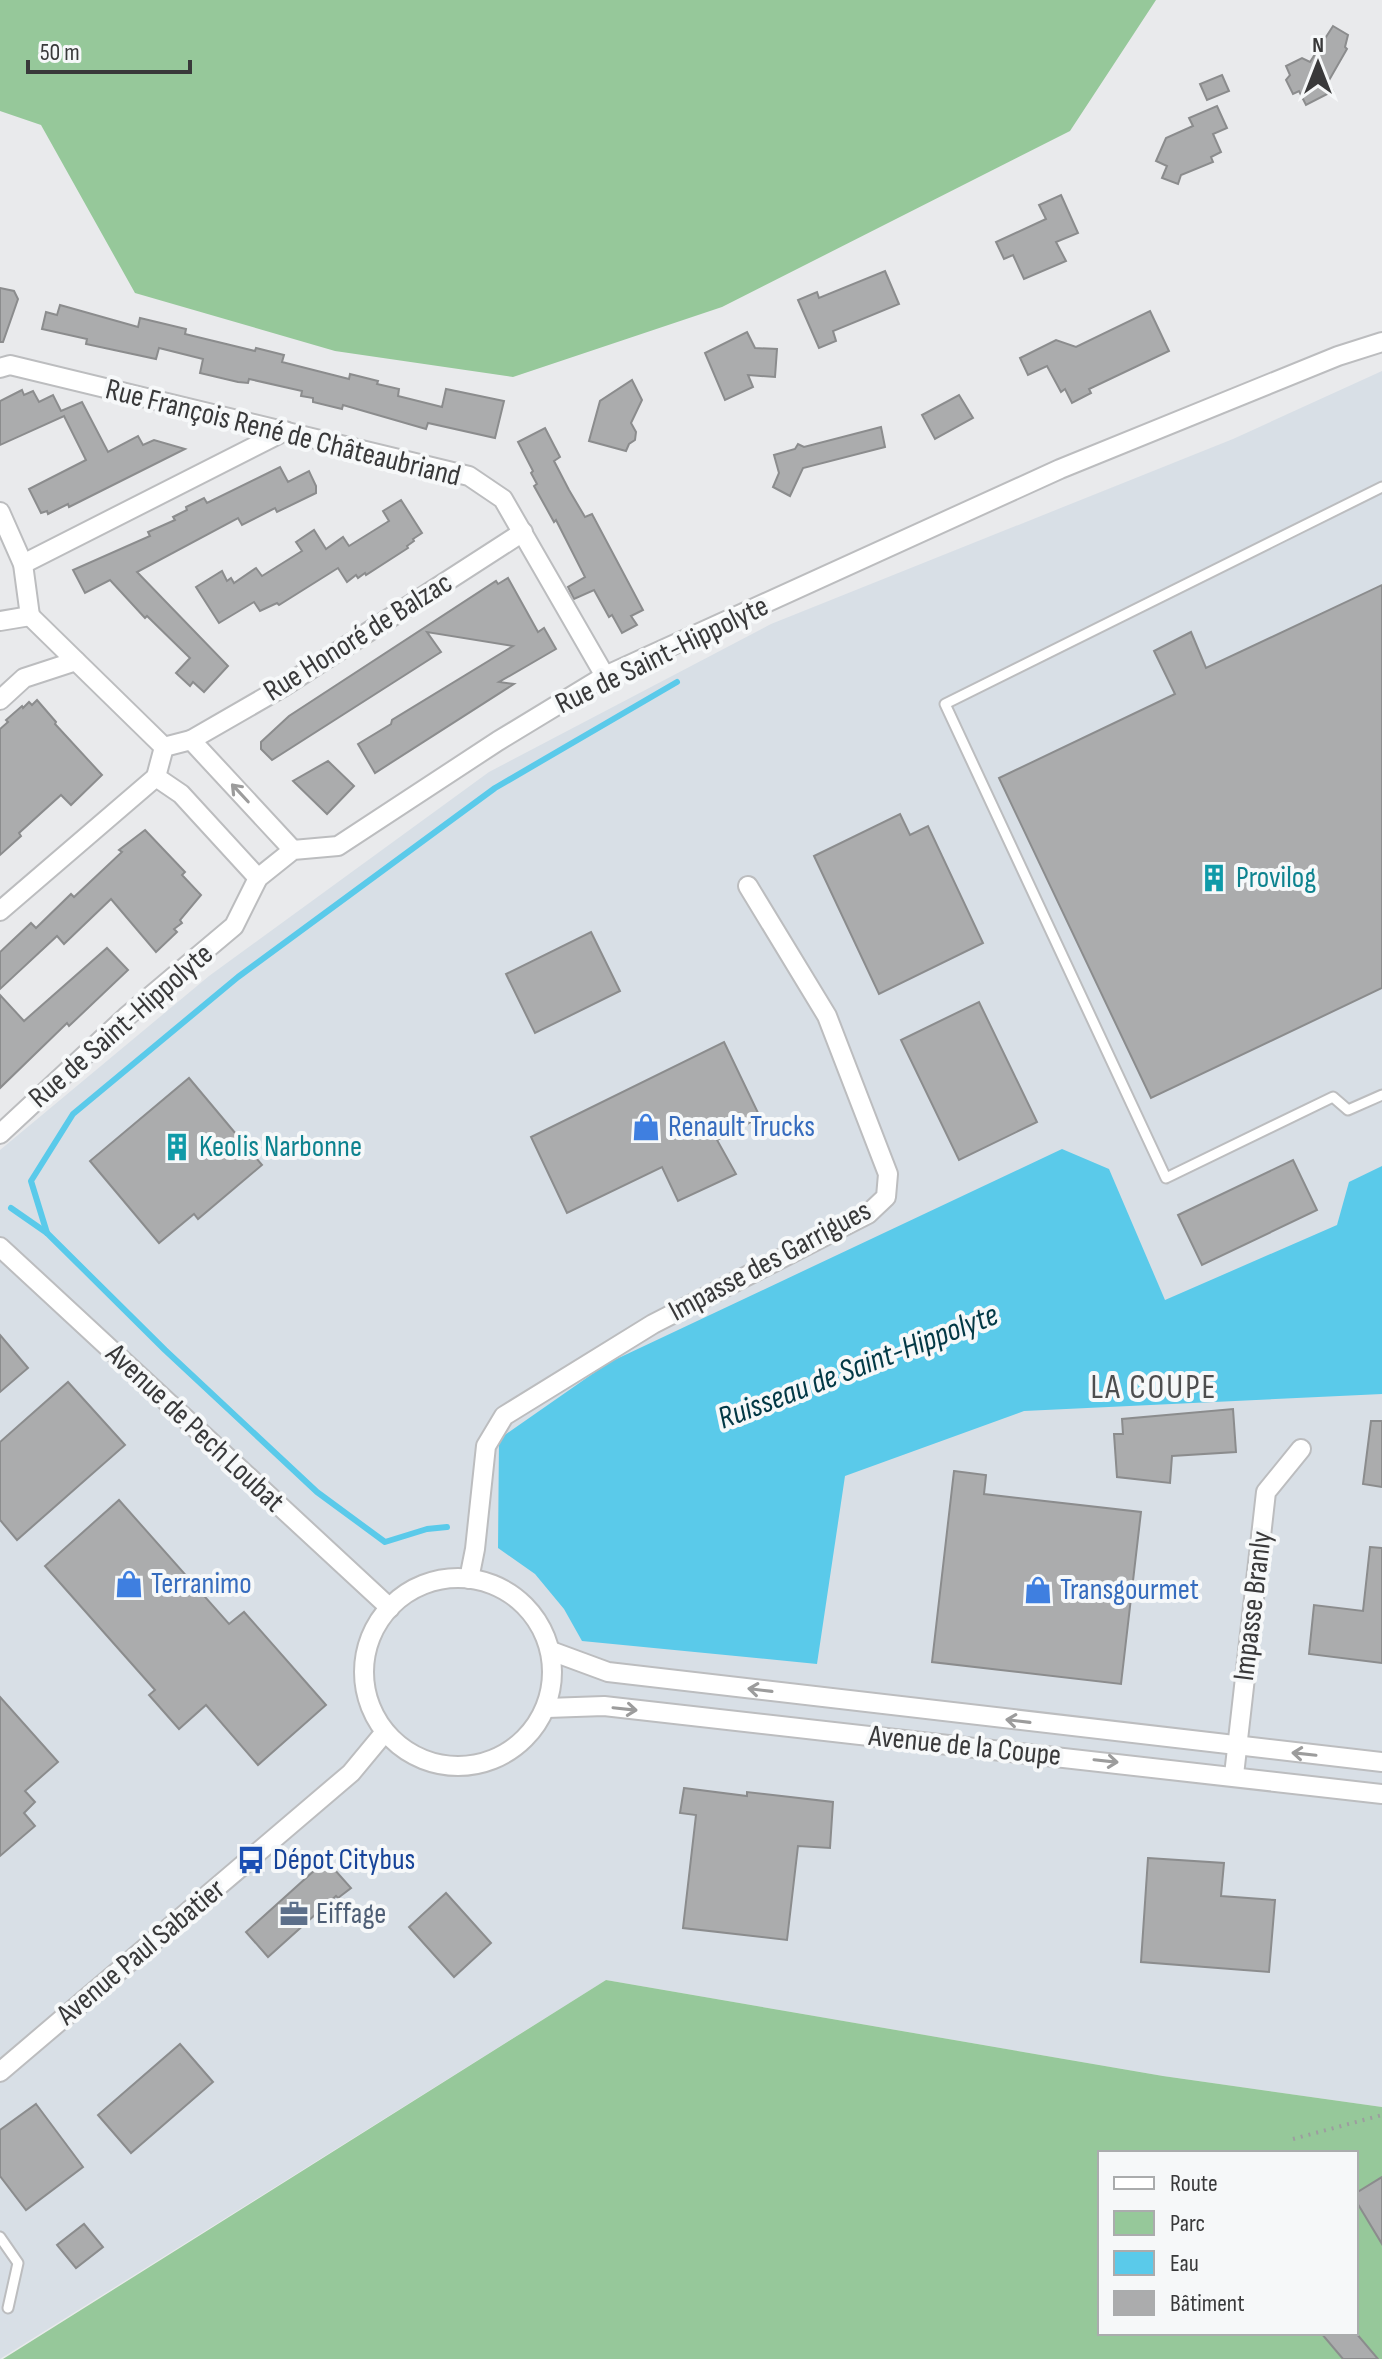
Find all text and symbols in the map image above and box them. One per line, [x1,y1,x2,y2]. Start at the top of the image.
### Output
scale bar [28,24,190,74]
north arrow [1278,24,1358,104]
text: N [1312,32,1324,59]
text: 50 m [40,38,80,67]
street label: Rue François René de Châteaubriand [102,371,464,495]
street label: Rue Honoré de Balzac [257,565,459,709]
street label: Rue de Saint-Hippolyte [550,588,774,722]
one-way arrow [231,784,250,803]
place label: Provilog [1236,860,1316,896]
building icon: Provilog [1199,863,1229,893]
street label: Rue de Saint-Hippolyte [22,936,220,1116]
place label: Renault Trucks [668,1109,815,1145]
shop icon: Renault Trucks [631,1112,661,1142]
place label: Keolis Narbonne [199,1129,362,1165]
building icon: Keolis Narbonne [162,1132,192,1162]
street label: Impasse des Garrigues [663,1193,877,1329]
water label: Ruisseau de Saint-Hippolyte [712,1296,1004,1438]
street label: Avenue de Pech Loubat [98,1335,292,1520]
district label: LA COUPE [1090,1367,1218,1408]
street label: Impasse Branly [1226,1529,1280,1683]
place label: Terranimo [151,1566,252,1602]
shop icon: Terranimo [114,1569,144,1599]
place label: Transgourmet [1060,1572,1199,1608]
shop icon: Transgourmet [1023,1575,1053,1605]
one-way arrow [747,1683,774,1698]
one-way arrow [611,1701,638,1716]
one-way arrow [1006,1713,1031,1728]
street label: Avenue de la Coupe [866,1718,1063,1774]
one-way arrow [1292,1747,1318,1762]
one-way arrow [1092,1754,1119,1769]
place label: Dépot Citybus [273,1842,415,1878]
bus stop icon: Dépot Citybus [236,1845,266,1875]
street label: Avenue Paul Sabatier [49,1871,233,2033]
place label: Eiffage [316,1896,386,1932]
office icon: Eiffage [279,1899,309,1929]
legend [1098,2151,1358,2335]
text: Route [1170,2169,1218,2198]
text: Parc [1170,2209,1205,2238]
text: Eau [1170,2249,1199,2278]
text: Bâtiment [1170,2289,1245,2318]

